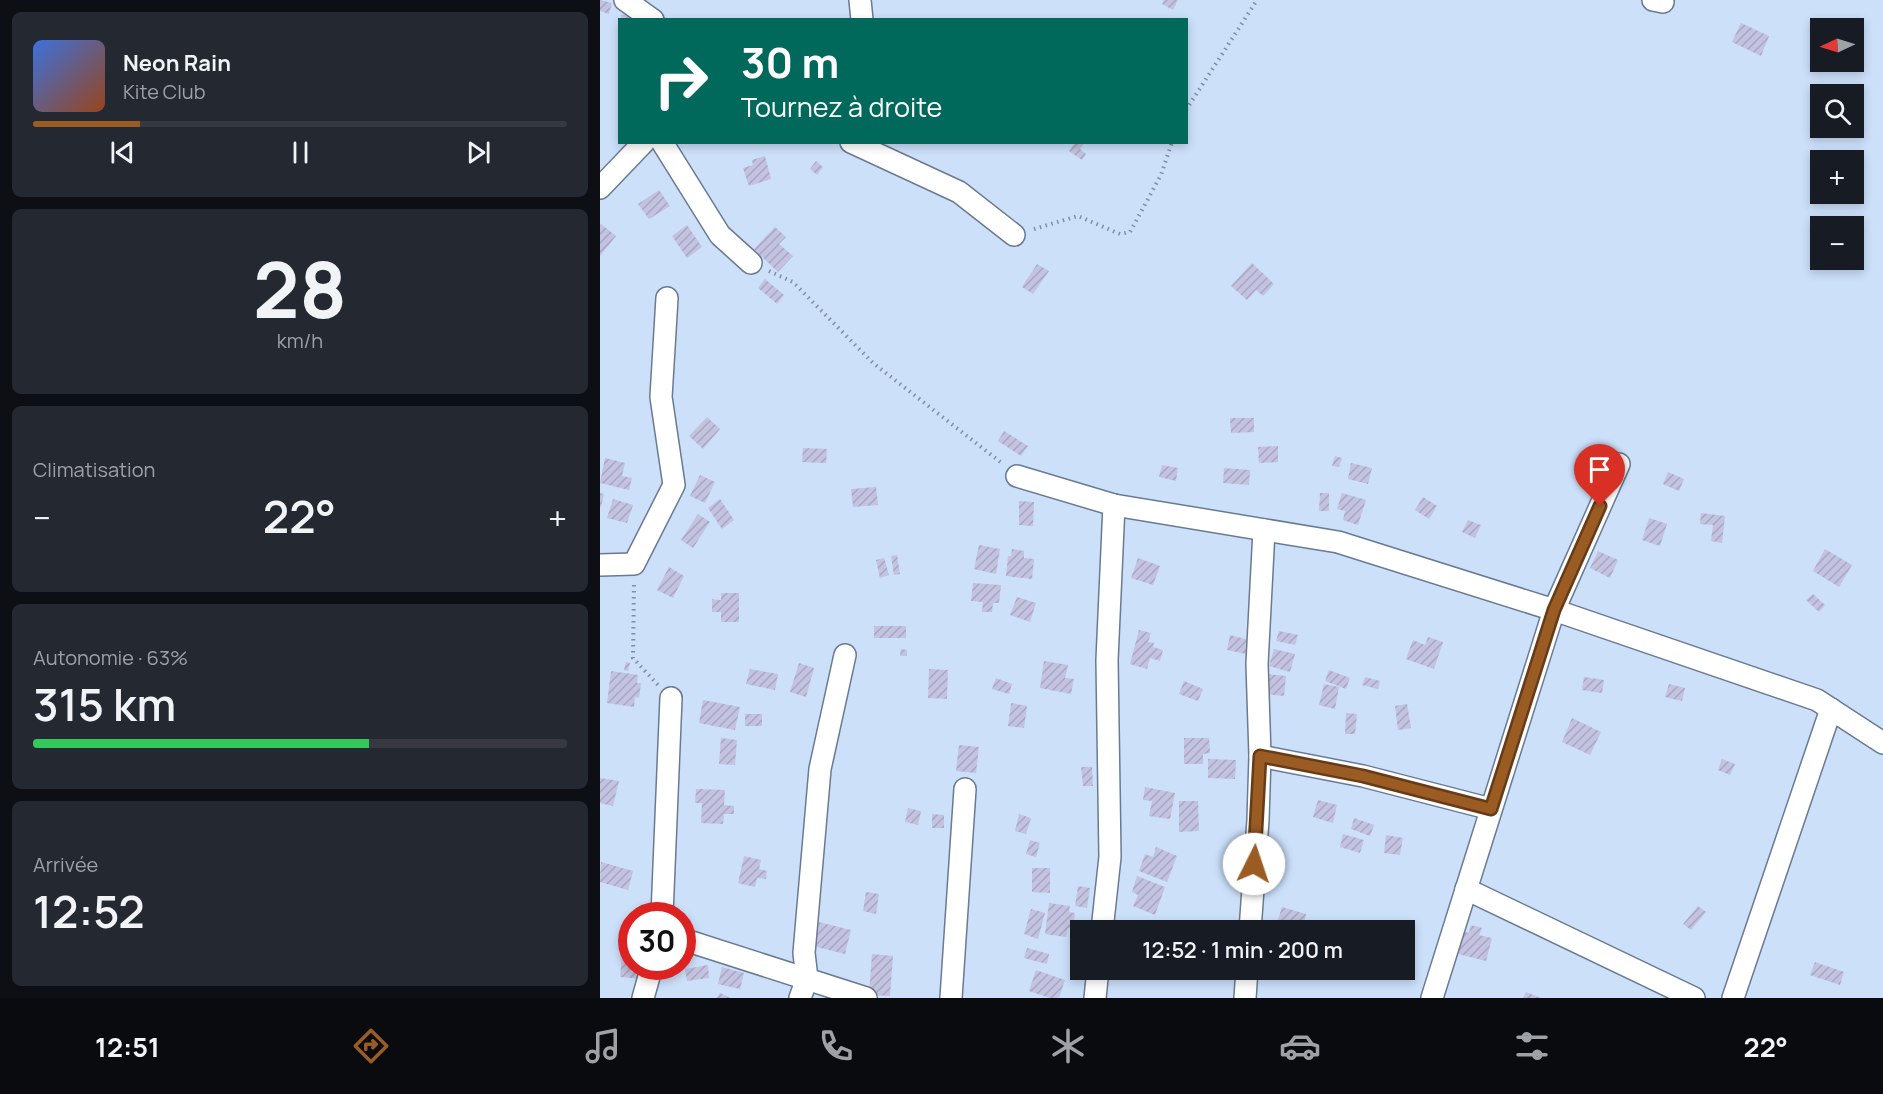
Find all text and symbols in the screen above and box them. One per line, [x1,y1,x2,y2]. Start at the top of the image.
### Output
north arrow [1810,18,1864,72]
map controls [1810,18,1864,270]
text: 30 m [741,33,839,91]
icon: right [642,42,720,120]
text: Neon Rain [123,48,231,78]
text: Kite Club [123,78,206,105]
button: search [1810,84,1864,138]
text: Tournez à droite [741,88,942,125]
icon: previous [106,136,139,169]
icon: pause [284,136,317,169]
icon: next [462,136,495,169]
button: + [1810,150,1864,204]
button: − [1810,216,1864,270]
text: 28 [253,235,347,341]
text: km/h [277,327,323,354]
pin [1574,444,1625,506]
icon: arrive [1583,453,1616,486]
text: Climatisation [33,456,155,483]
text: 22° [263,485,336,547]
text: − [33,495,51,540]
text: + [548,495,567,540]
text: Autonomie · 63% [33,644,188,671]
text: 315 km [33,673,176,735]
position arrow [1222,832,1286,896]
text: Arrivée [33,851,98,878]
text: 12:52 [33,880,145,942]
speed limit sign: 30 [618,902,696,980]
text: 12:52 · 1 min · 200 m [1142,935,1343,965]
icon: directions [350,1025,392,1067]
icon: music [582,1025,624,1067]
icon: phone [815,1025,857,1067]
icon: climate [1047,1025,1089,1067]
icon: car [1279,1025,1321,1067]
icon: filters [1511,1025,1553,1067]
text: 12:51 [95,1028,160,1065]
text: 22° [1744,1028,1788,1065]

